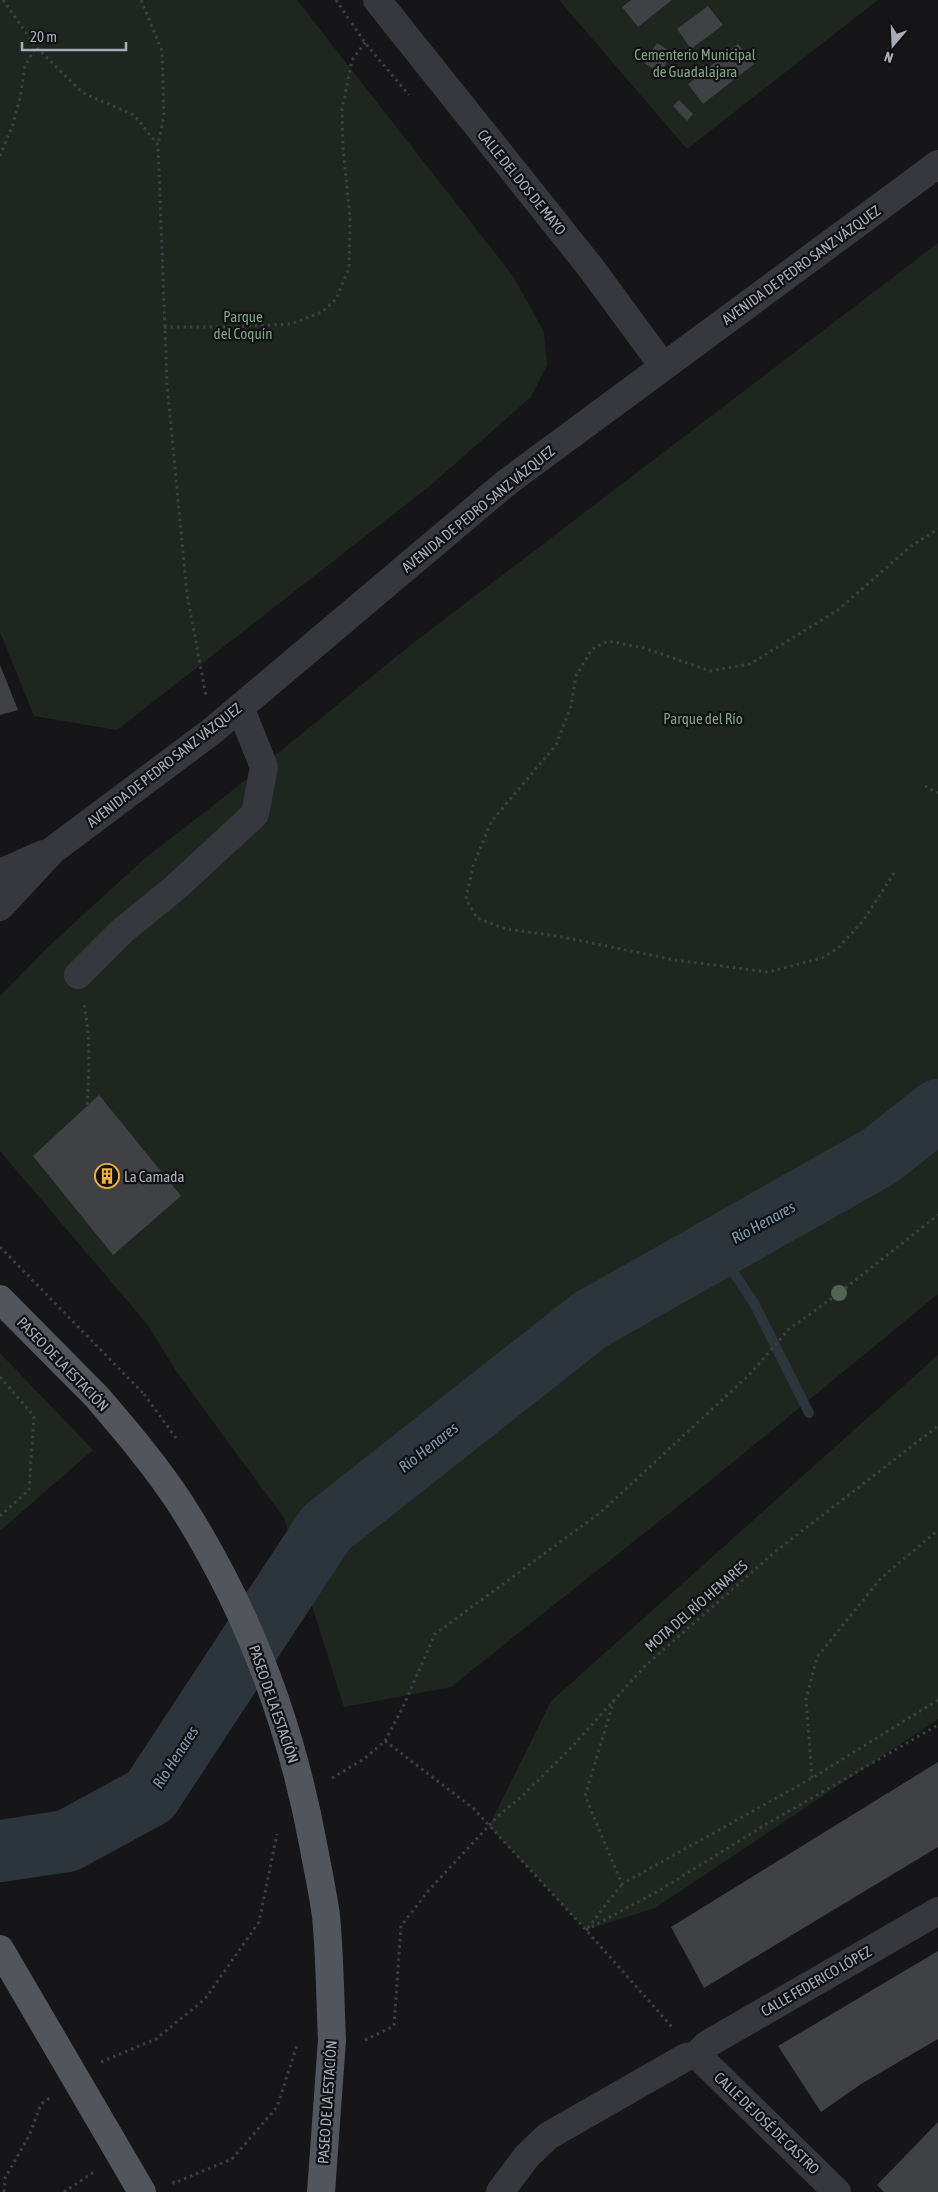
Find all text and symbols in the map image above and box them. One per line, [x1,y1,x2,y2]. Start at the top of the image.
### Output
scale bar [22,20,126,52]
north arrow [868,20,918,70]
text: 20 m [30,28,57,45]
park label: Cementerio Municipal de Guadalajara [634,46,756,80]
text: N [882,48,895,66]
street label: CALLE DEL DOS DE MAYO [474,126,570,238]
street label: AVENIDA DE PEDRO SANZ VÁZQUEZ [718,202,884,328]
park label: Parque del Coquín [214,308,272,342]
street label: AVENIDA DE PEDRO SANZ VÁZQUEZ [398,442,558,576]
street label: AVENIDA DE PEDRO SANZ VÁZQUEZ [83,699,245,831]
park label: Parque del Río [663,710,743,727]
building icon: La Camada [94,1163,120,1189]
place label: La Camada [124,1168,184,1185]
water label: Río Henares [728,1197,798,1247]
street label: PASEO DE LA ESTACIÓN [14,1314,112,1414]
water label: Río Henares [395,1418,462,1476]
street label: MOTA DEL RÍO HENARES [641,1557,751,1655]
street label: PASEO DE LA ESTACIÓN [246,1643,302,1765]
water label: Río Henares [148,1722,202,1791]
street label: CALLE FEDERICO LÓPEZ [758,1942,874,2020]
street label: PASEO DE LA ESTACIÓN [314,2040,340,2164]
street label: CALLE DE JOSÉ DE CASTRO [711,2069,823,2178]

